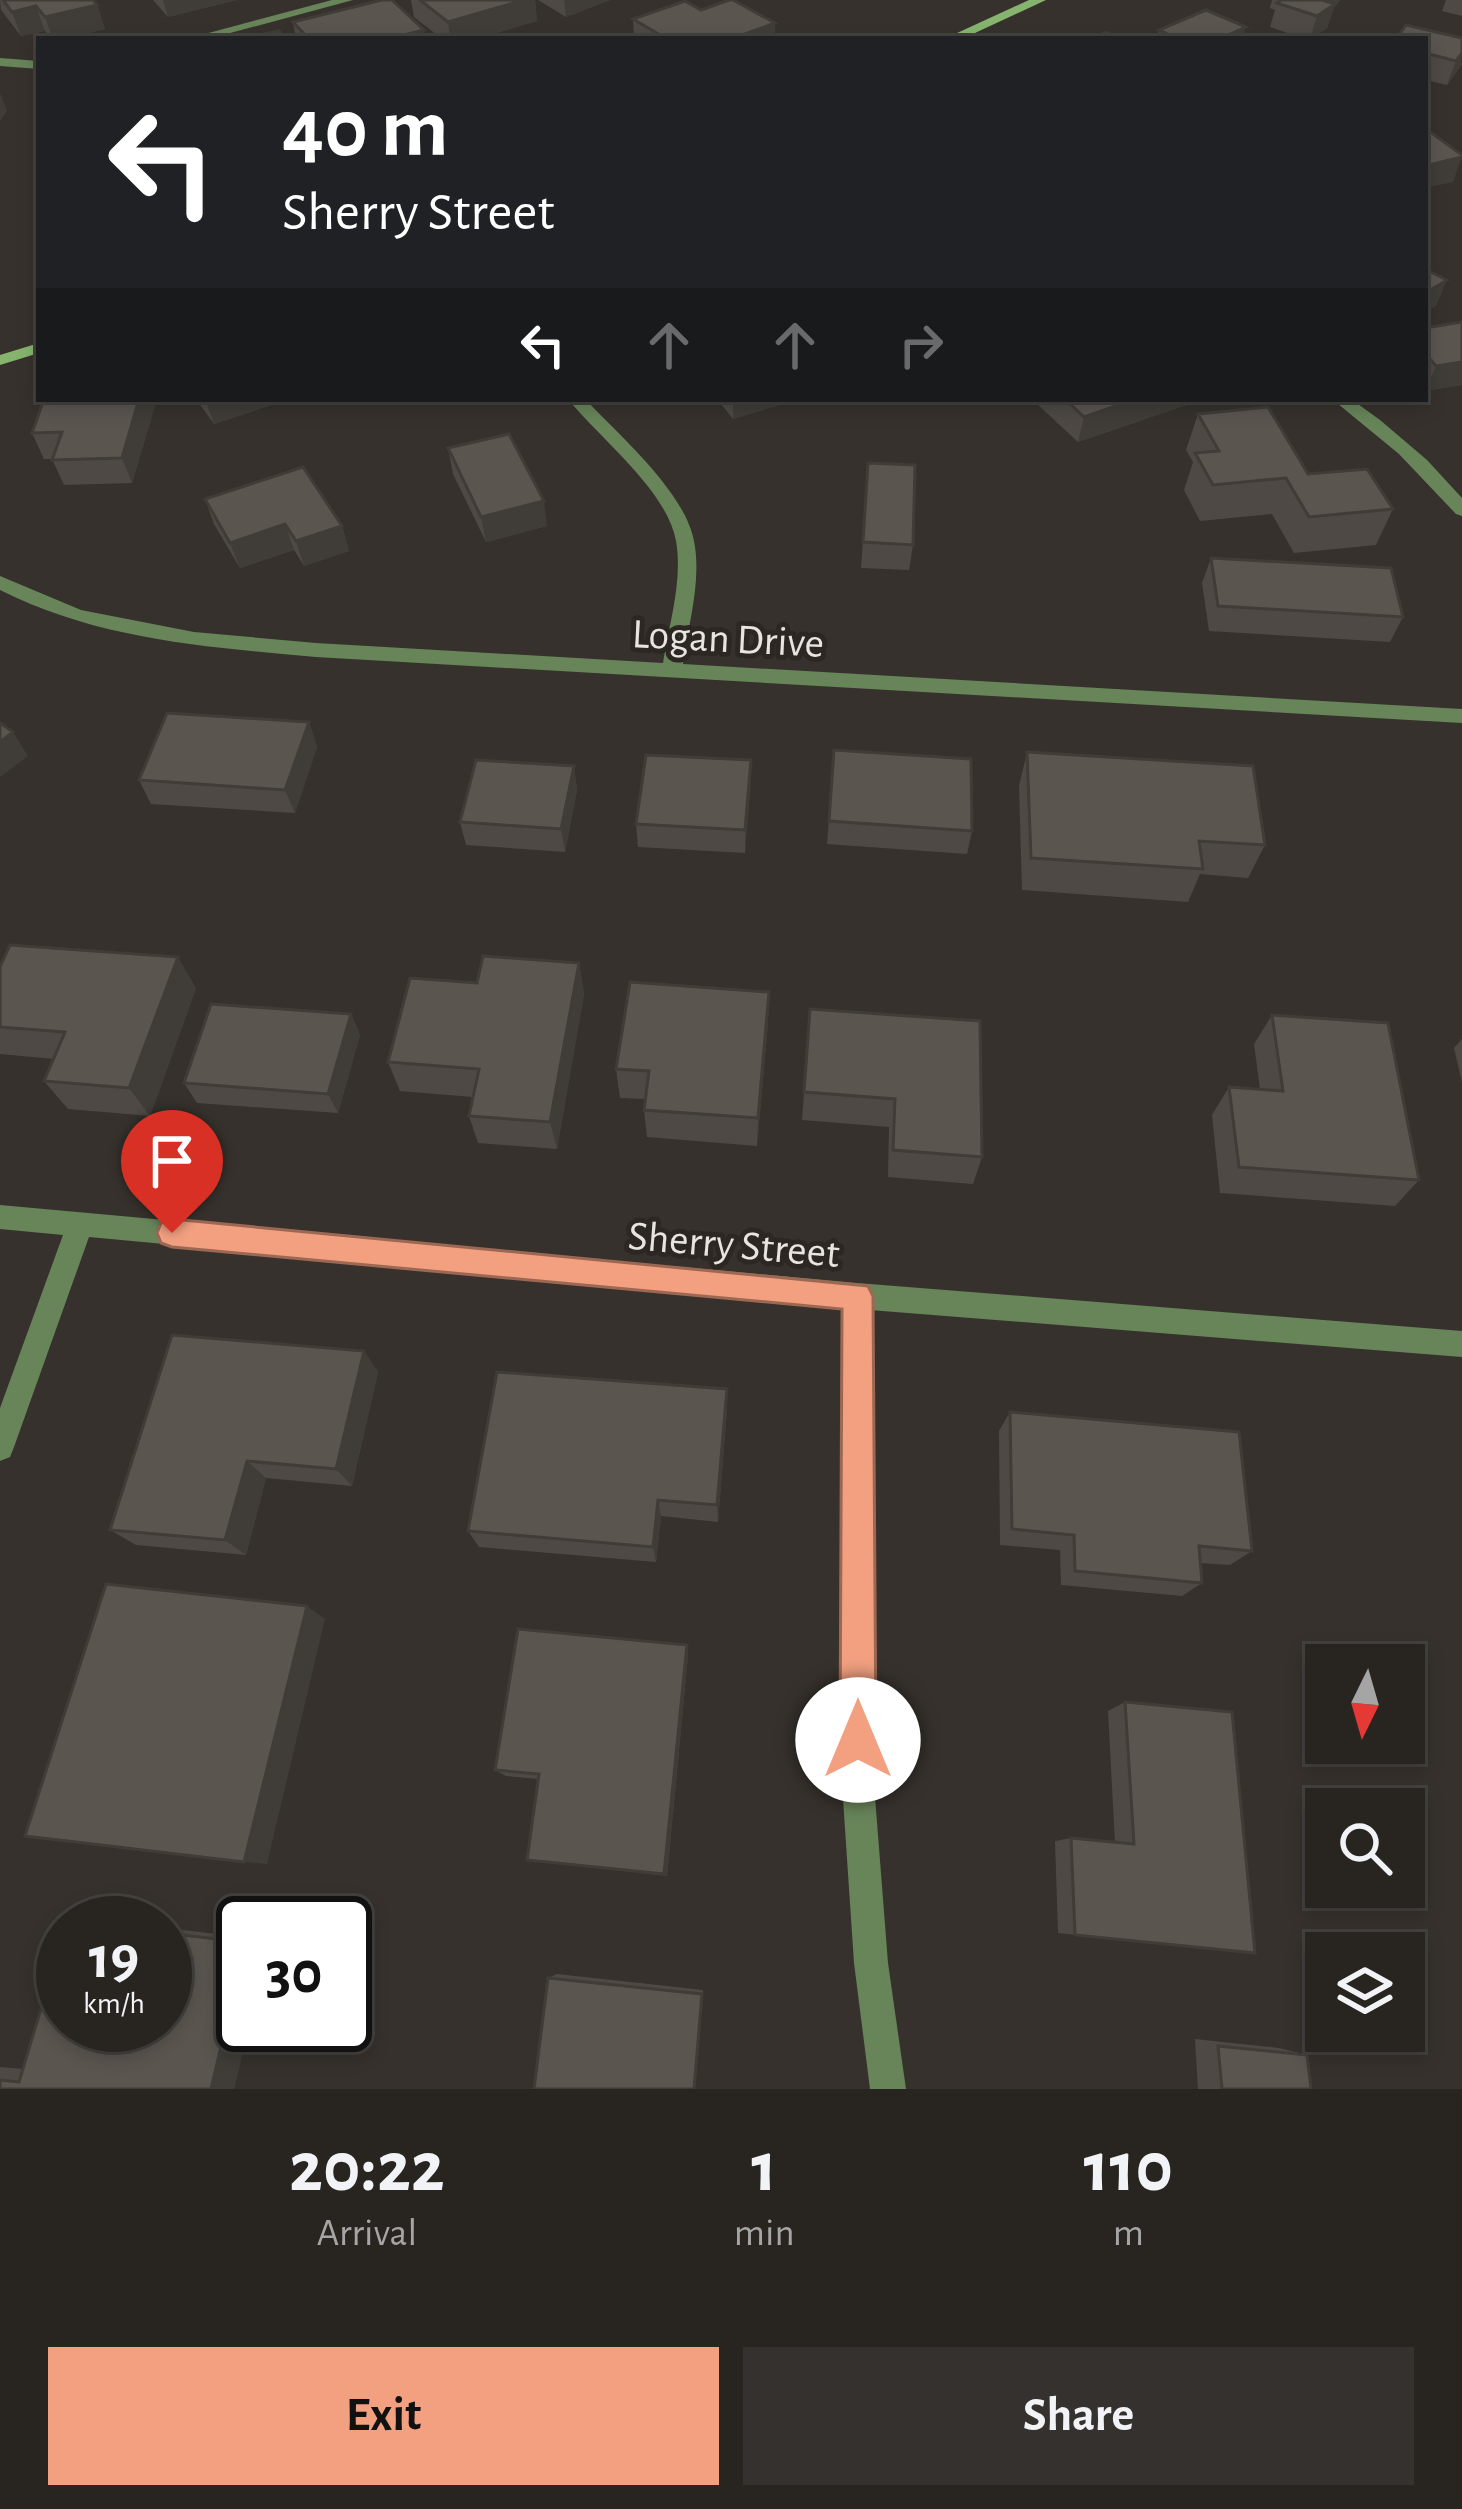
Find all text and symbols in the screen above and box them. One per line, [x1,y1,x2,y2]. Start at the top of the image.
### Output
icon: left [84,84,240,240]
text: 40 m [282,88,449,172]
text: Sherry Street [282,186,555,240]
icon: left [510,312,576,378]
icon: ahead [636,312,702,378]
icon: ahead [762,312,828,378]
icon: right [888,312,954,378]
street label: Logan Drive [631,613,825,665]
pin [121,1110,223,1233]
icon: arrive [139,1128,205,1194]
street label: Sherry Street [626,1215,841,1275]
north arrow [1305,1644,1425,1764]
map controls [1305,1644,1425,2052]
position arrow [795,1677,921,1803]
button: search [1305,1788,1425,1908]
speed limit sign: 30 [216,1896,372,2052]
text: 19 [89,1929,139,1989]
button: layers [1305,1932,1425,2052]
text: km/h [83,1989,145,2019]
text: 20:22 [289,2132,445,2204]
text: 1 [751,2132,777,2204]
text: 110 [1084,2132,1173,2204]
text: Arrival [317,2214,417,2253]
text: min [734,2214,795,2253]
text: m [1113,2214,1144,2253]
button: Exit [48,2347,719,2485]
button: Share [743,2347,1414,2485]

